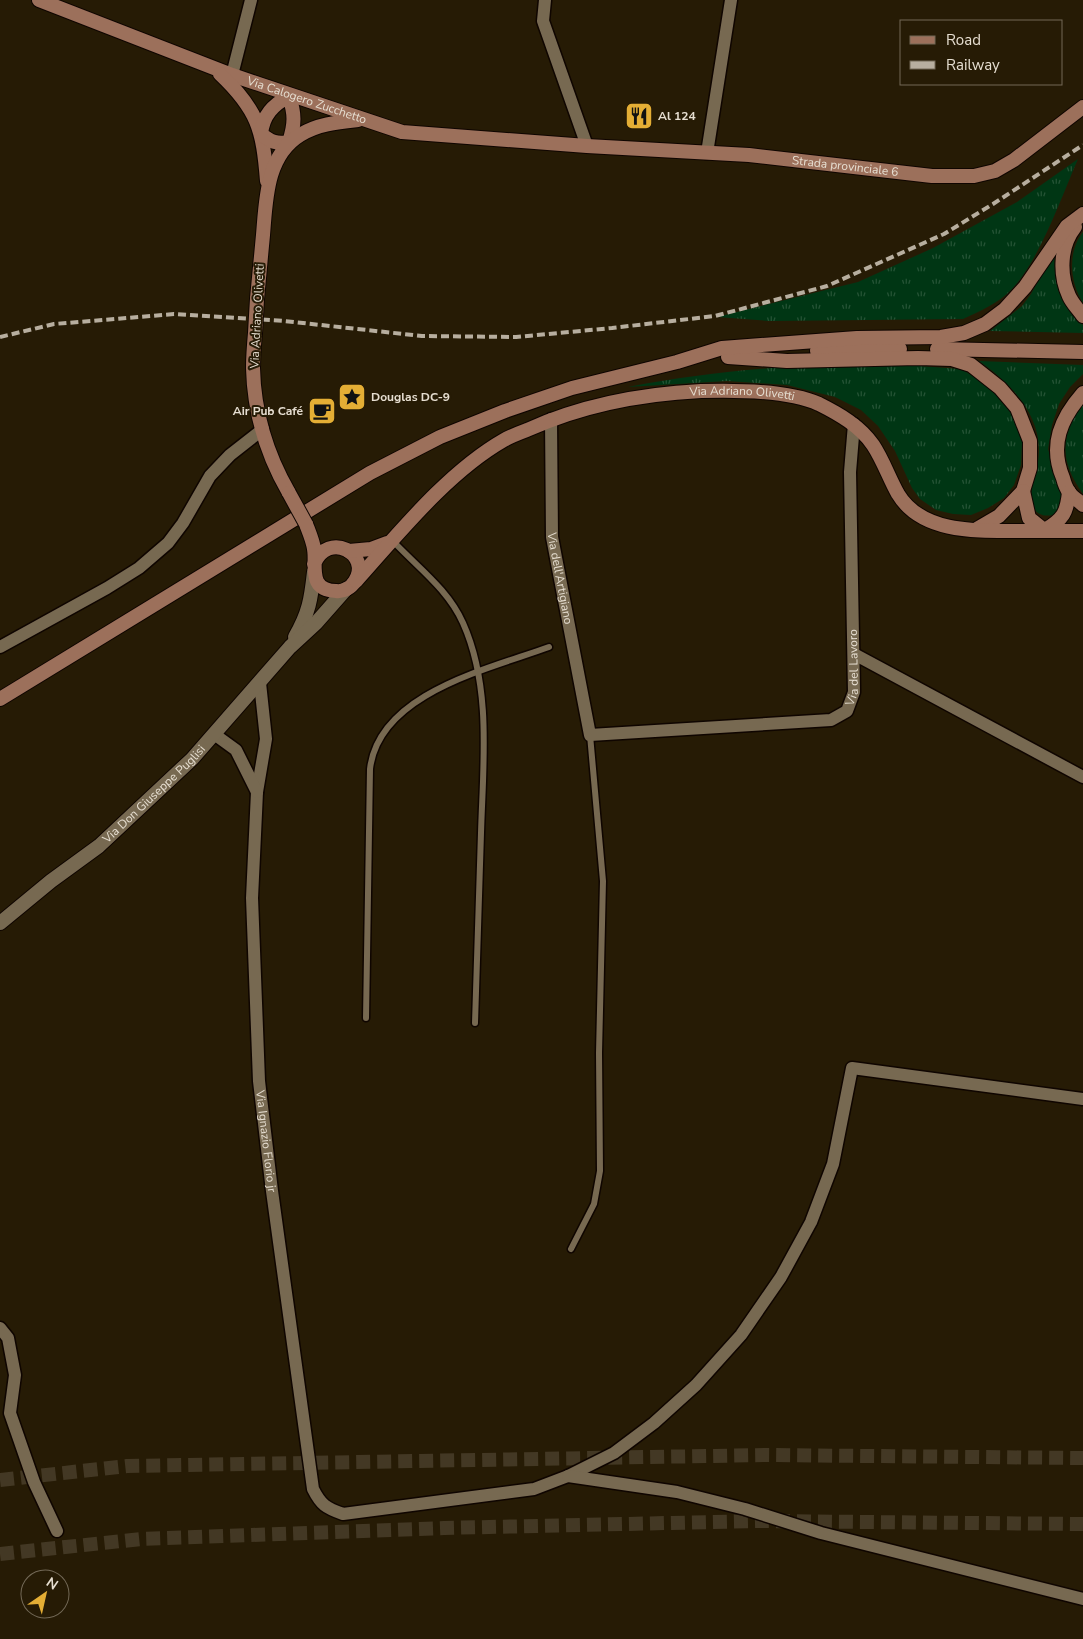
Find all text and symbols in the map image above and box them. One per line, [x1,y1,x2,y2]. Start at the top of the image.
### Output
legend [900,20,1063,85]
text: Road [946,30,981,50]
text: Railway [946,55,1000,75]
street label: Via Calogero Zucchetto [244,72,369,128]
restaurant icon: Al 124 [624,101,654,131]
place label: Al 124 [658,108,696,124]
street label: Strada provinciale 6 [791,152,899,180]
street label: Via Adriano Olivetti [246,263,268,370]
place icon: Douglas DC-9 [337,382,367,412]
street label: Via Adriano Olivetti [688,383,796,404]
place label: Douglas DC-9 [371,389,450,405]
cafe icon: Air Pub Café [307,396,337,426]
place label: Air Pub Café [233,403,303,419]
street label: Via dell'Artigiano [544,531,577,626]
street label: Via del Lavoro [841,629,862,709]
street label: Via Don Giuseppe Puglisi [98,741,209,847]
street label: Via Ignazio Florio jr [252,1088,280,1194]
north arrow [20,1569,70,1619]
text: N [42,1573,62,1594]

